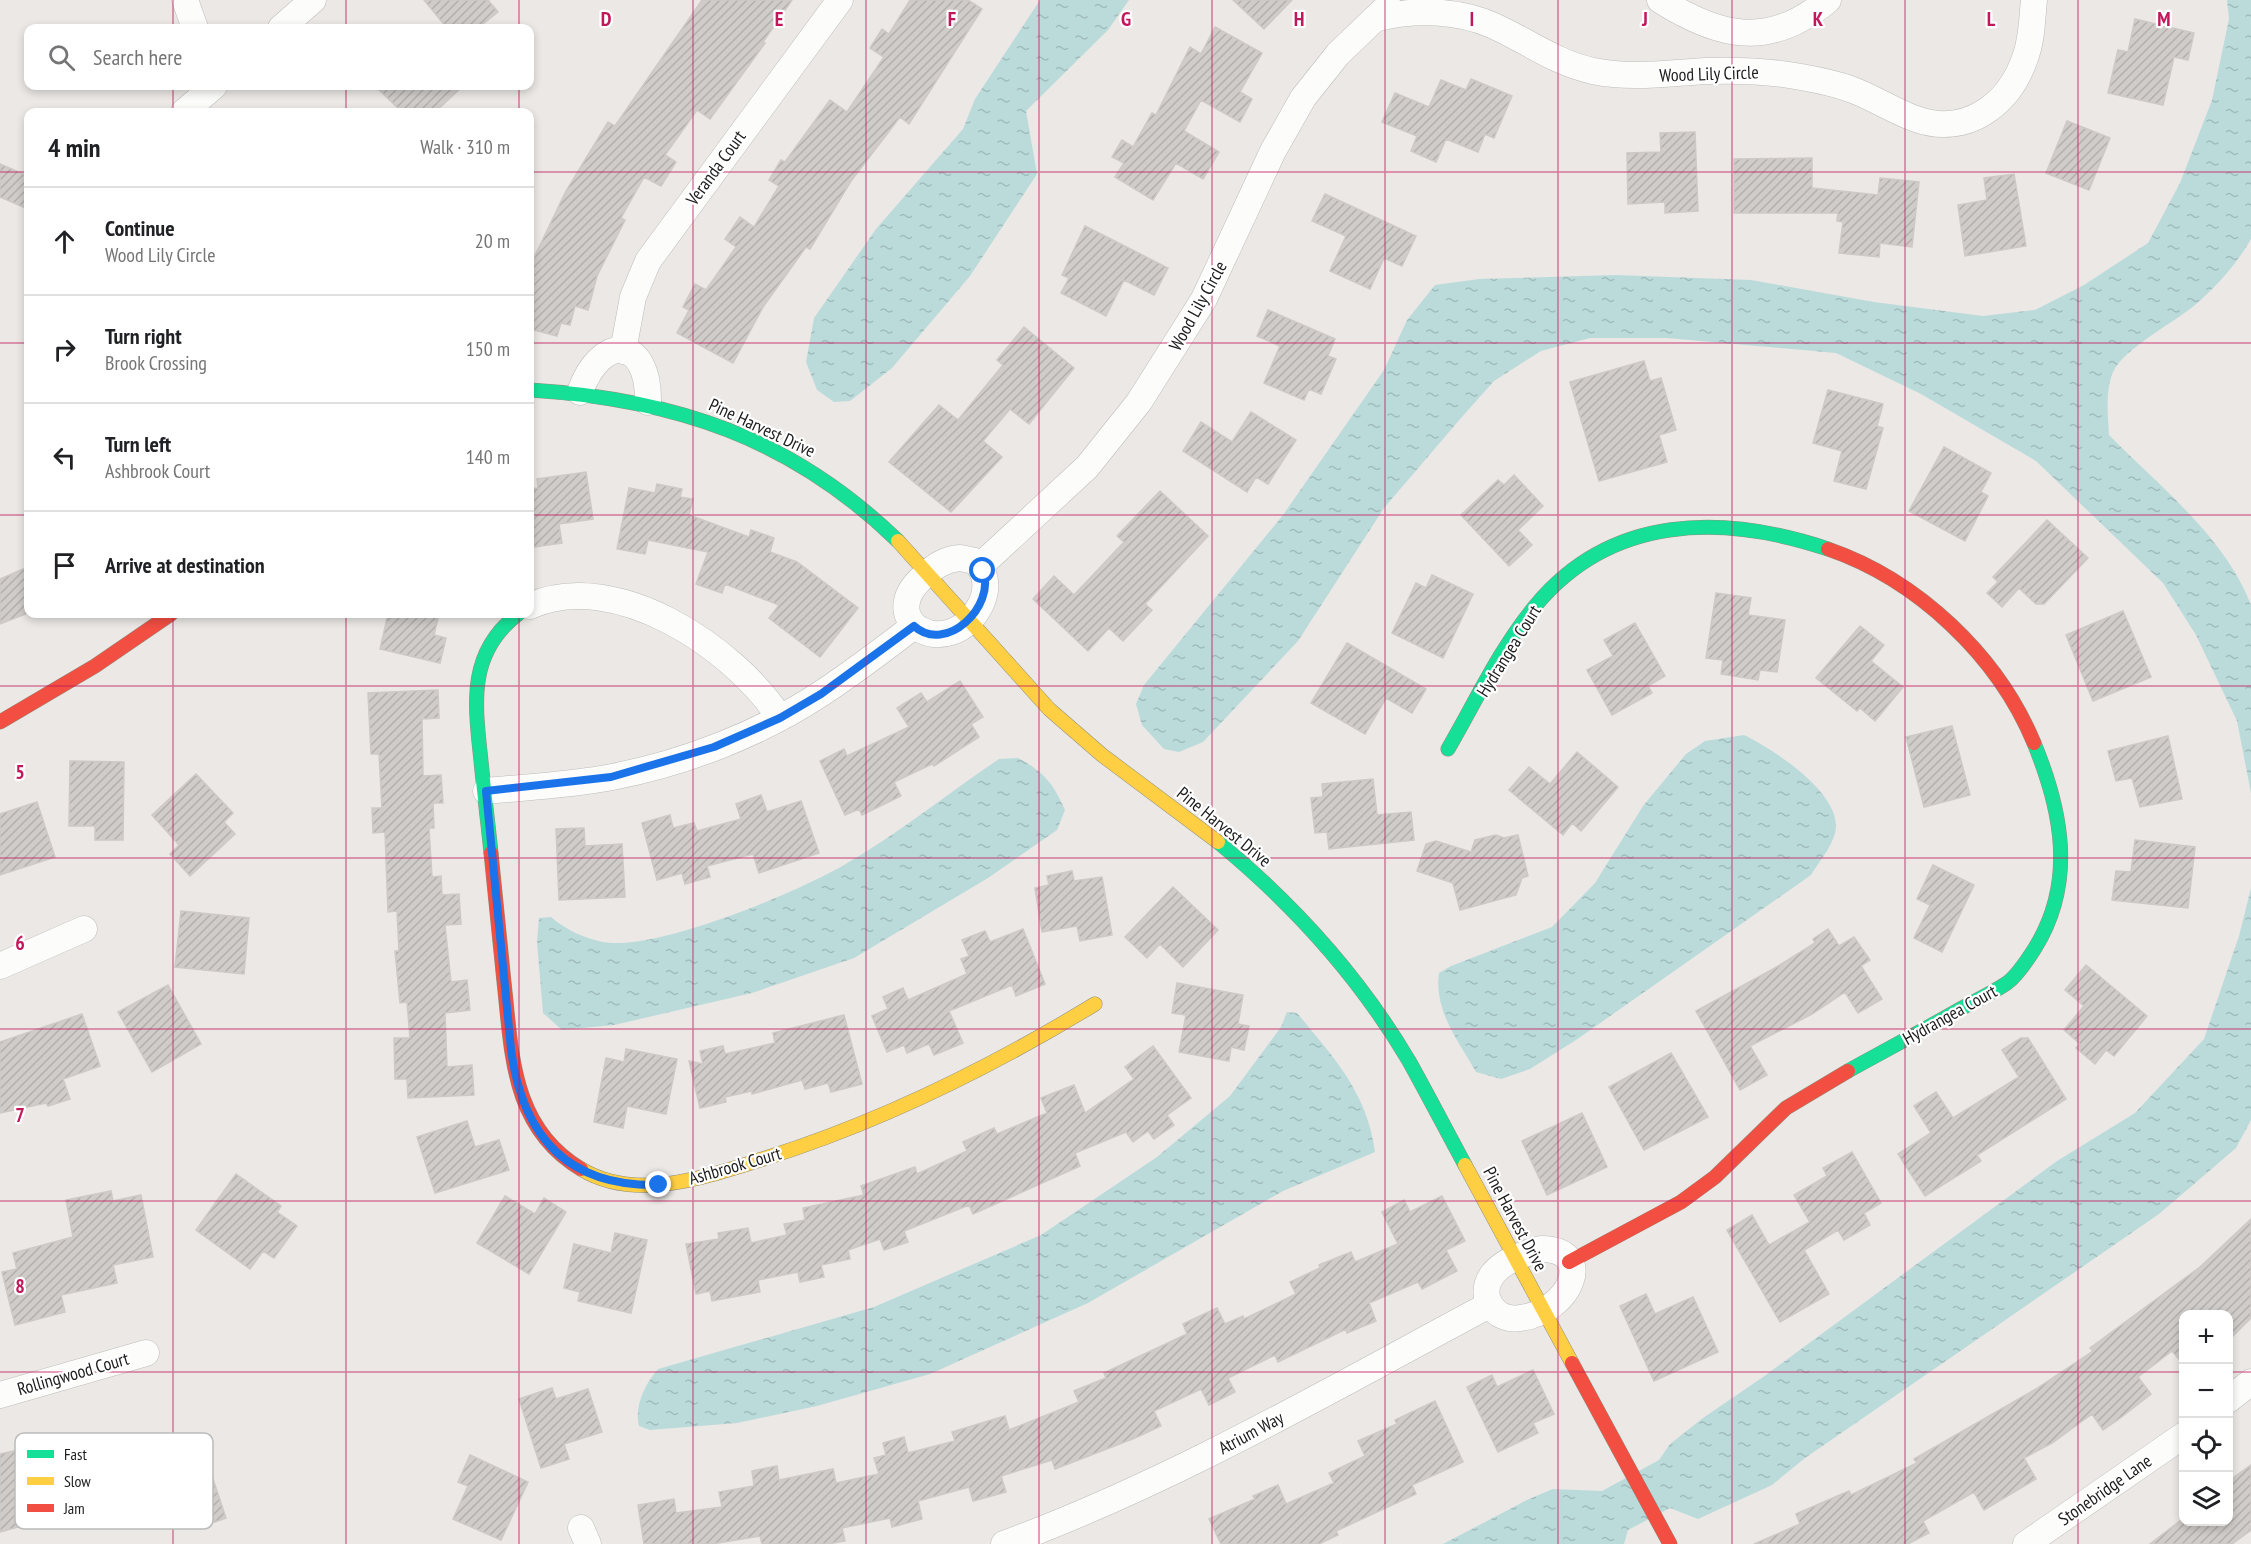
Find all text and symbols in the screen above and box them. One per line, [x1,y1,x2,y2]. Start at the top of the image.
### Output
text: D [601,6,612,32]
text: E [775,6,783,32]
text: F [948,6,956,32]
text: G [1121,6,1131,32]
text: H [1294,6,1304,32]
text: I [1470,6,1474,32]
text: J [1641,6,1648,32]
text: K [1813,6,1824,32]
text: L [1987,6,1996,32]
text: M [2157,6,2171,32]
search box [24,24,534,90]
icon: search [45,41,78,74]
text: Search here [93,43,182,71]
street label: Wood Lily Circle [1659,60,1759,87]
street label: Veranda Court [680,126,751,211]
text: 4 min [48,131,101,164]
text: Walk · 310 m [420,134,510,160]
text: Continue [105,214,175,242]
icon: ahead [48,225,81,258]
text: 20 m [475,228,510,254]
text: Wood Lily Circle [105,242,215,268]
street label: Wood Lily Circle [1163,257,1232,355]
text: Turn right [105,322,182,350]
icon: right [48,333,81,366]
text: 150 m [466,336,510,362]
text: Brook Crossing [105,350,207,376]
street label: Pine Harvest Drive [705,393,819,462]
text: Turn left [105,430,171,458]
icon: left [48,441,81,474]
text: 140 m [466,444,510,470]
text: Ashbrook Court [105,458,210,484]
icon: arrive [48,549,81,582]
text: Arrive at destination [105,551,265,579]
route start [969,557,995,583]
street label: Hydrangea Court [1471,600,1546,701]
text: 5 [15,759,25,785]
street label: Pine Harvest Drive [1172,782,1276,872]
text: 6 [15,930,25,956]
street label: Hydrangea Court [1899,979,2001,1050]
text: 7 [15,1102,25,1128]
street label: Ashbrook Court [686,1141,784,1190]
street label: Pine Harvest Drive [1478,1163,1553,1275]
route end [645,1171,671,1197]
text: 8 [15,1273,25,1299]
map controls [2179,1310,2233,1526]
button: + [2179,1310,2233,1364]
street label: Rollingwood Court [14,1347,131,1400]
button: − [2179,1364,2233,1418]
street label: Atrium Way [1214,1406,1288,1459]
button: locate [2179,1418,2233,1472]
legend [15,1433,213,1529]
text: Fast [64,1444,87,1464]
street label: Stonebridge Lane [2054,1449,2156,1530]
text: Slow [64,1471,91,1491]
button: layers [2179,1472,2233,1526]
text: Jam [63,1498,85,1518]

